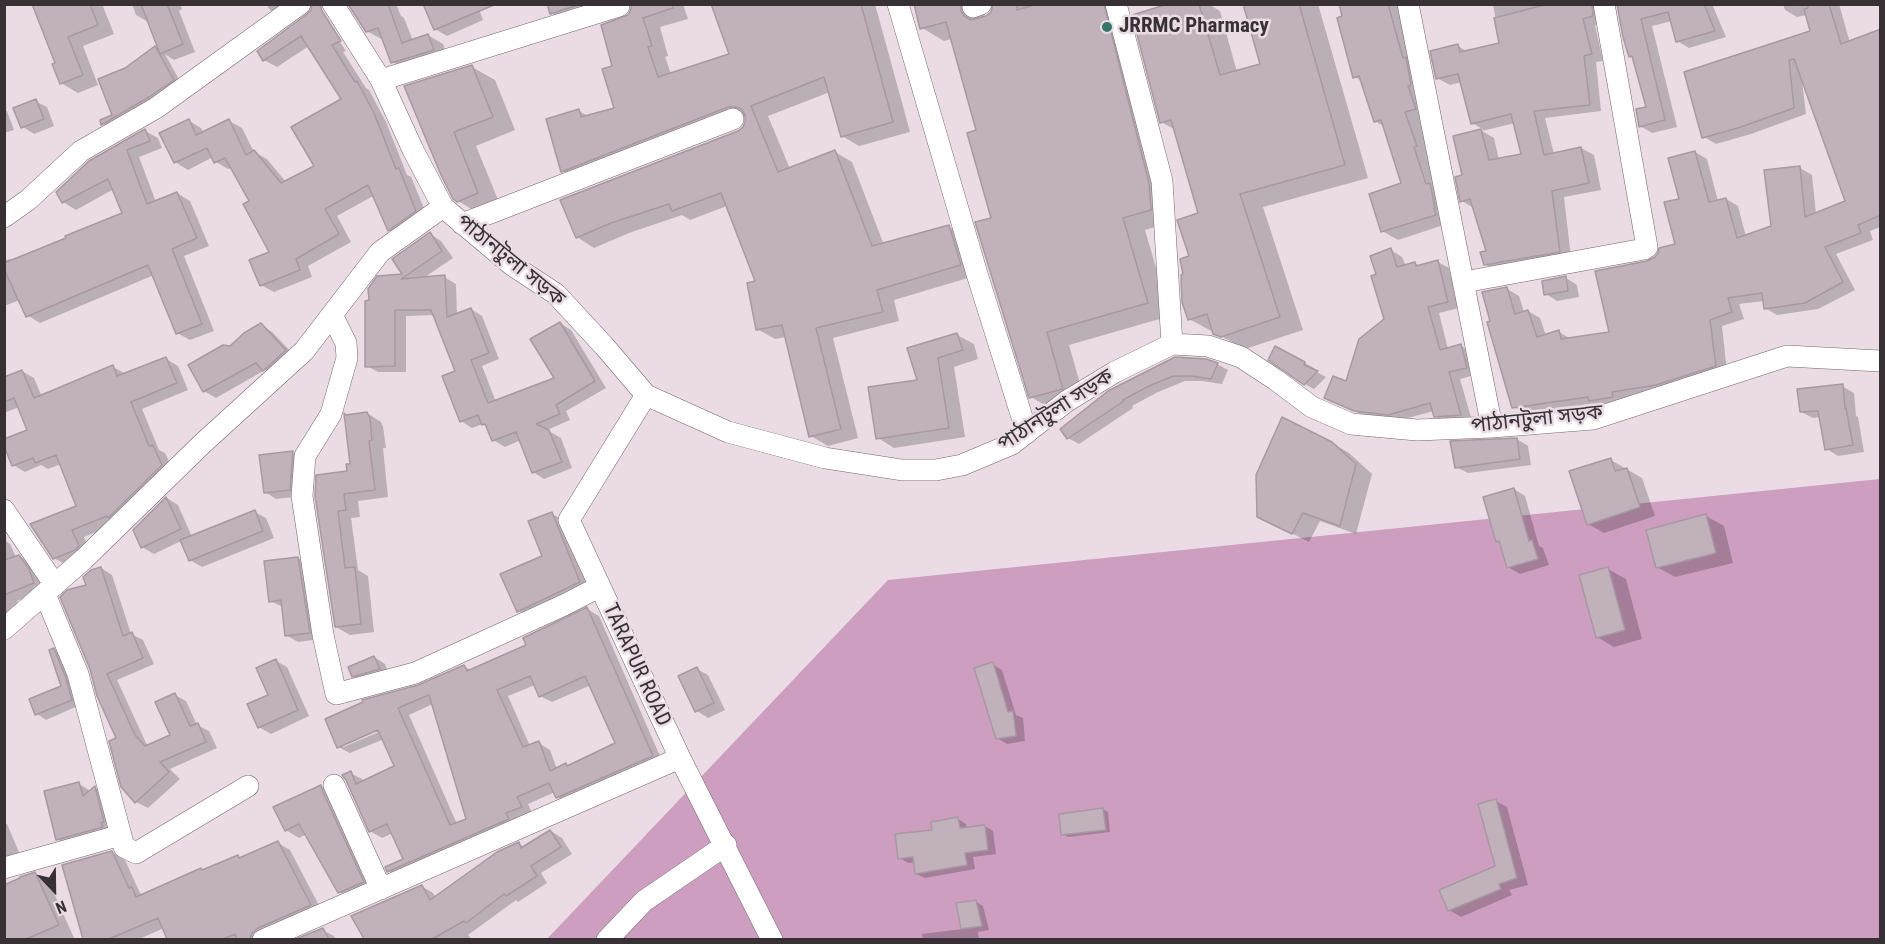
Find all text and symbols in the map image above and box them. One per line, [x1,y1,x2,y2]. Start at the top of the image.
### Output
place label: JRRMC Pharmacy [1119,14,1269,40]
marker: JRRMC Pharmacy [1100,20,1114,34]
street label: পাঠানটুলা সড়ক [451,210,569,312]
street label: পাঠানটুলা সড়ক [994,364,1118,458]
street label: পাঠানটুলা সড়ক [1470,401,1604,439]
street label: TARAPUR ROAD [597,600,675,730]
north arrow [24,860,84,920]
text: N [53,897,69,918]

